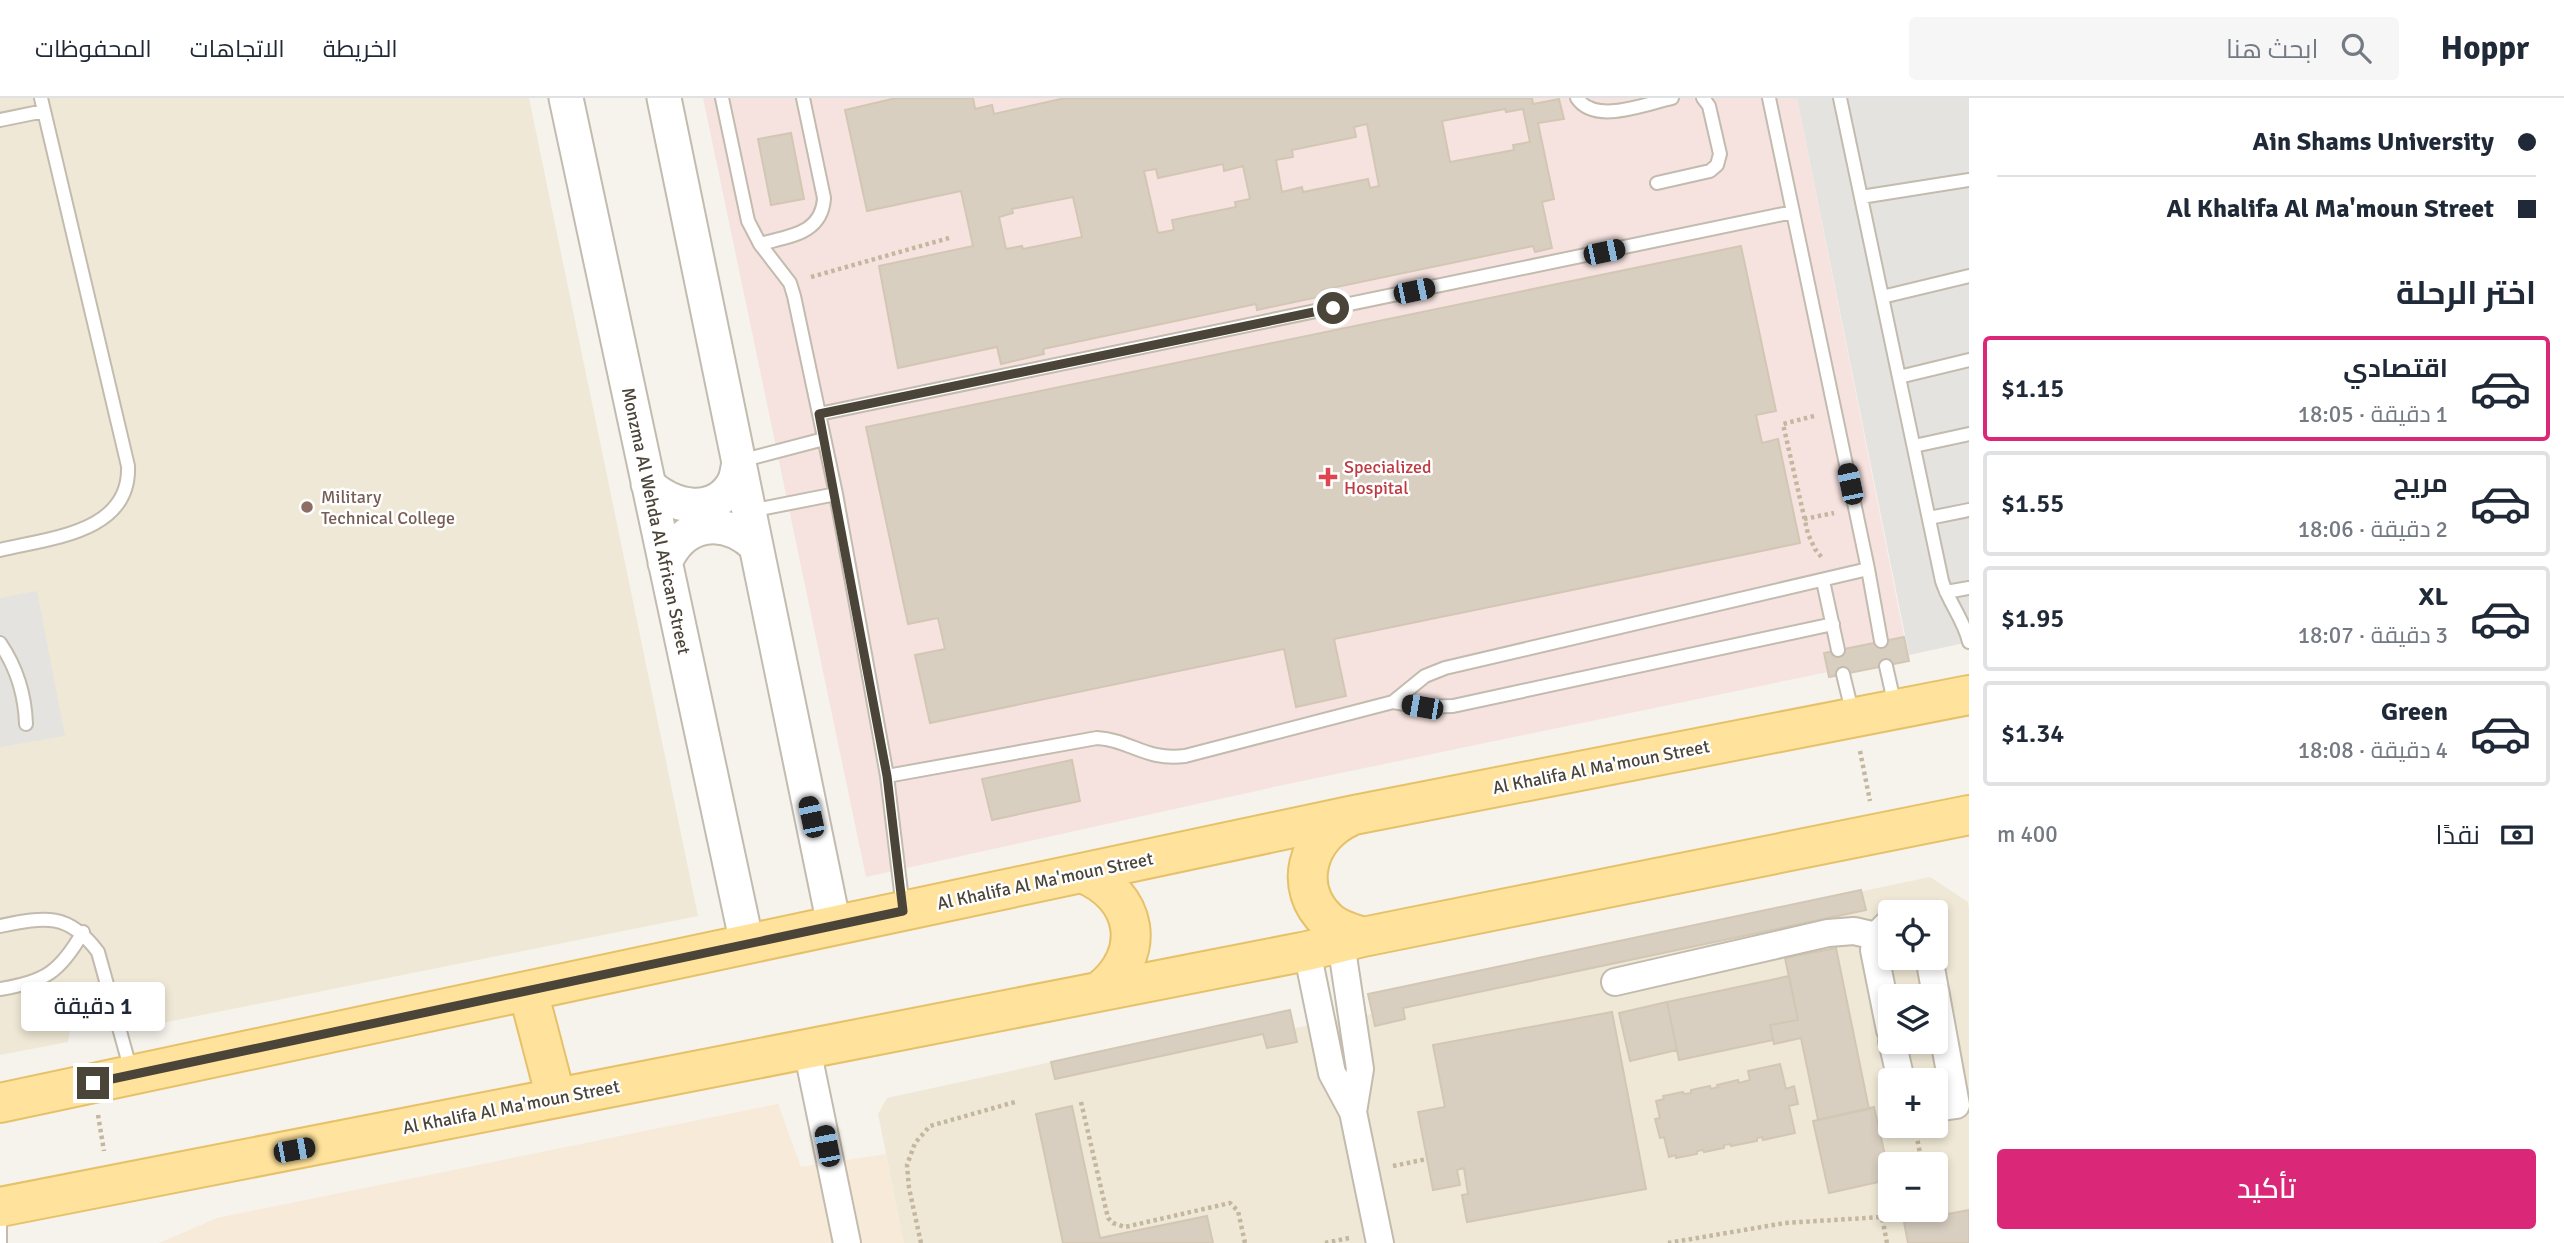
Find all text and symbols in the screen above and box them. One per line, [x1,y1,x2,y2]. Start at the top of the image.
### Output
search box [1909,17,2399,80]
text: Hoppr [2441,28,2529,69]
icon: search [2337,29,2375,67]
text: المحفوظات [35,34,152,64]
text: الاتجاهات [190,34,285,64]
text: الخريطة [323,34,398,64]
text: ابحث هنا [2226,34,2319,66]
text: Ain Shams University [2253,126,2494,158]
text: Al Khalifa Al Ma'moun Street [2167,193,2494,225]
car [1582,237,1627,267]
text: اختر الرحلة [2396,274,2536,313]
car [1392,276,1437,306]
route start [1317,292,1349,324]
text: اقتصادي [2343,353,2448,385]
icon: car [2469,357,2532,420]
text: $1.15 [2001,373,2064,405]
street label: Monzma Al Wehda Al African Street [617,385,695,657]
text: 1 دقيقة · 18:05 [2298,400,2448,429]
place label: Specialized Hospital [1344,456,1432,499]
car [1836,461,1865,507]
marker: Specialized Hospital [1318,467,1338,487]
text: مريح [2393,468,2448,500]
icon: car [2469,472,2532,535]
place label: Military Technical College [321,486,455,529]
text: $1.55 [2001,488,2064,520]
marker: Military Technical College [299,499,315,515]
text: 2 دقيقة · 18:06 [2298,515,2448,544]
text: XL [2418,581,2448,613]
icon: car [2469,587,2532,650]
text: $1.95 [2001,603,2064,635]
text: 3 دقيقة · 18:07 [2298,621,2448,650]
car [1400,693,1445,721]
text: Green [2381,696,2448,728]
icon: car [2469,702,2532,765]
text: $1.34 [2001,718,2064,750]
street label: Al Khalifa Al Ma'moun Street [1491,735,1711,799]
text: 4 دقيقة · 18:08 [2298,736,2448,765]
car [797,794,826,840]
icon: cash [2498,816,2536,854]
text: 400 m [1997,820,2058,849]
text: نقدًا [2436,820,2480,852]
street label: Al Khalifa Al Ma'moun Street [935,847,1155,915]
map controls [1878,900,1948,1222]
button: locate [1878,900,1948,970]
callout: 1 دقيقة [21,982,165,1030]
button: layers [1878,984,1948,1054]
text: 1 دقيقة [54,992,132,1021]
route end [77,1067,109,1099]
button: + [1878,1068,1948,1138]
street label: Al Khalifa Al Ma'moun Street [401,1075,621,1139]
car [813,1123,842,1169]
car [272,1136,317,1164]
button: تأكيد [1997,1149,2536,1229]
button: − [1878,1152,1948,1222]

